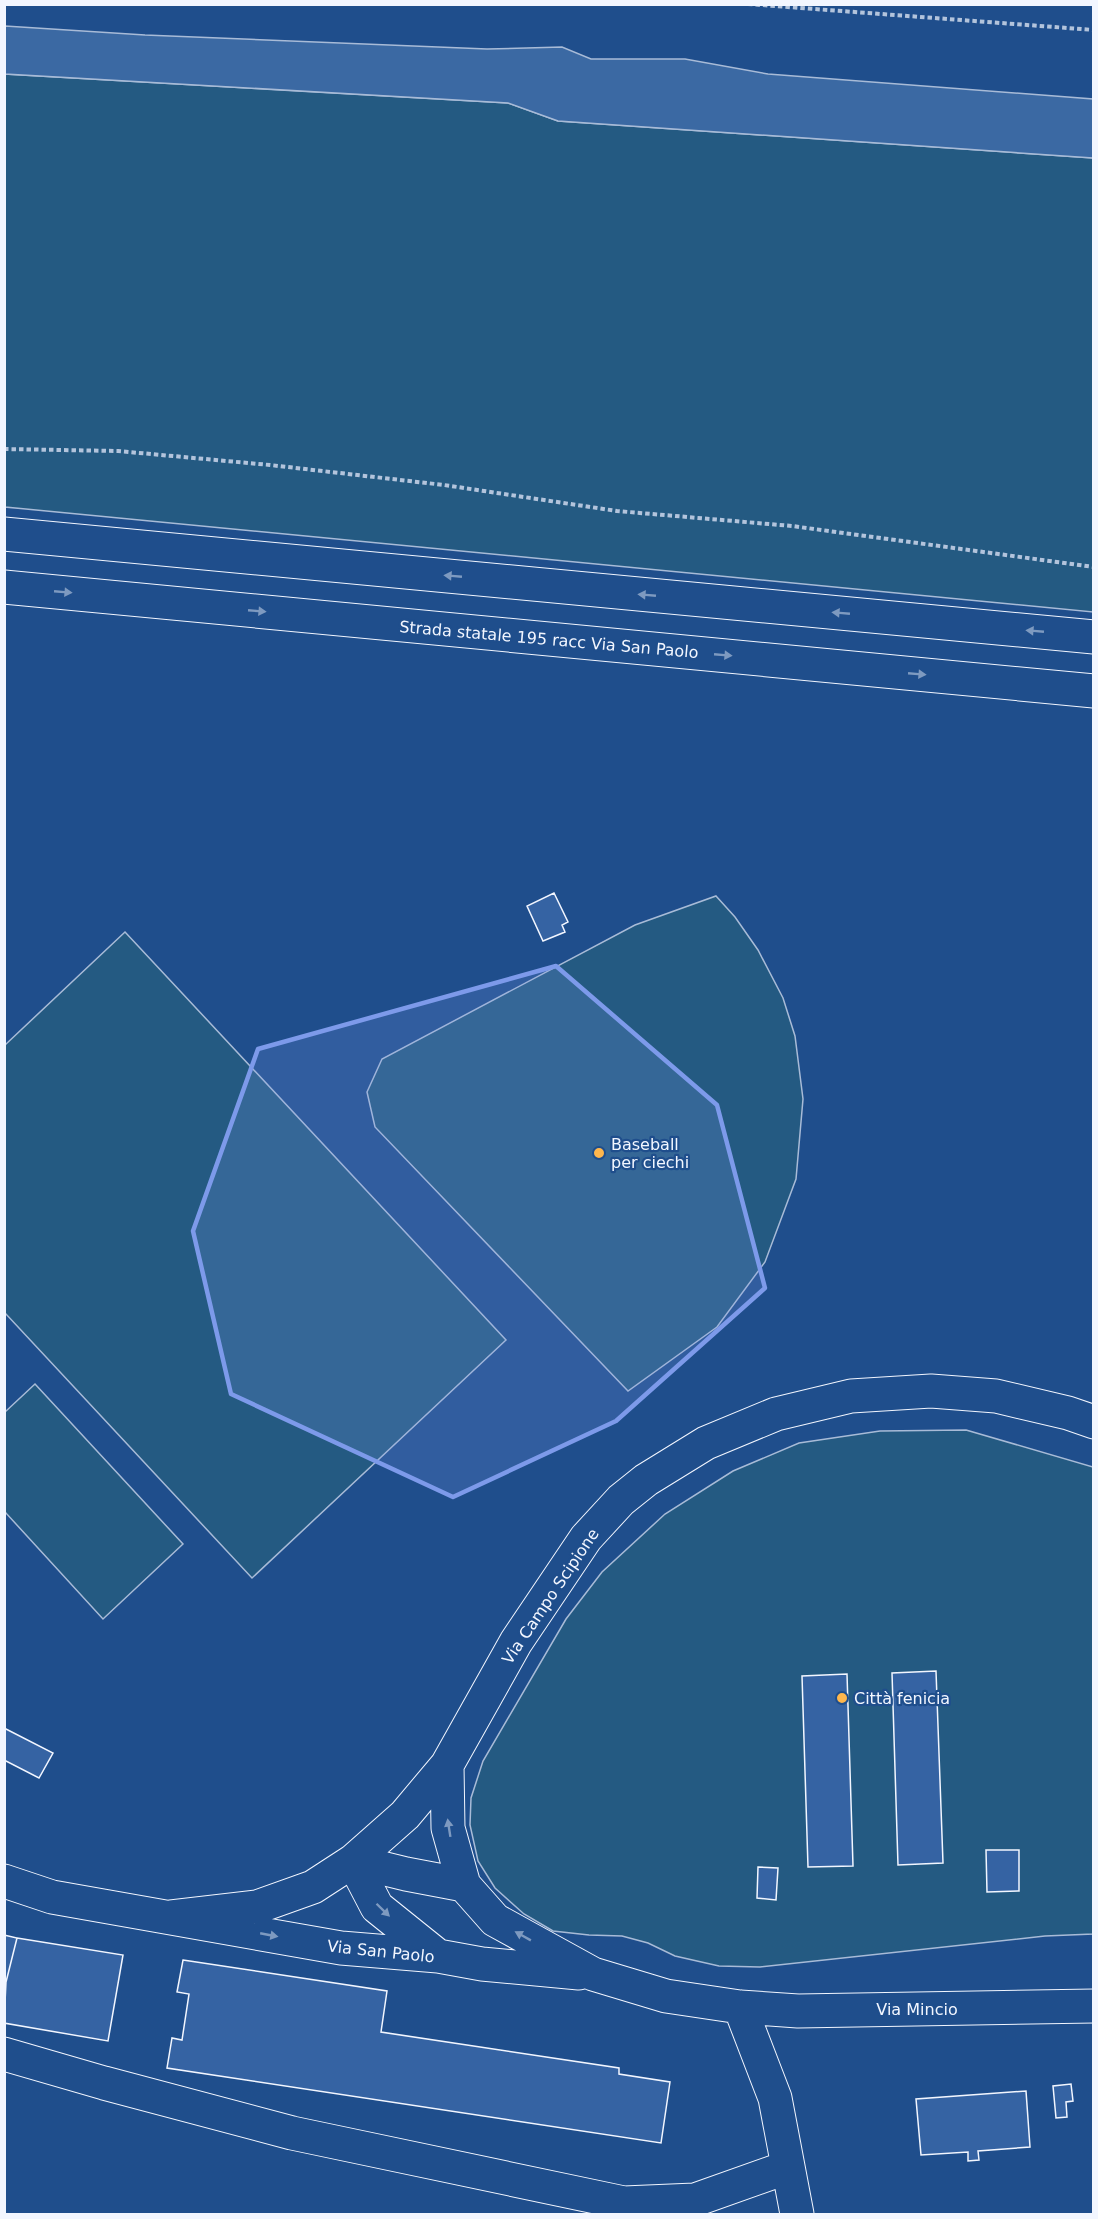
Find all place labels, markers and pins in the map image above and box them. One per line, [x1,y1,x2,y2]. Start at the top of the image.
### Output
place label: Baseball per ciechi [611,1135,689,1172]
marker: Baseball per ciechi [592,1146,606,1160]
place label: Città fenicia [854,1689,950,1708]
marker: Città fenicia [835,1691,849,1705]

